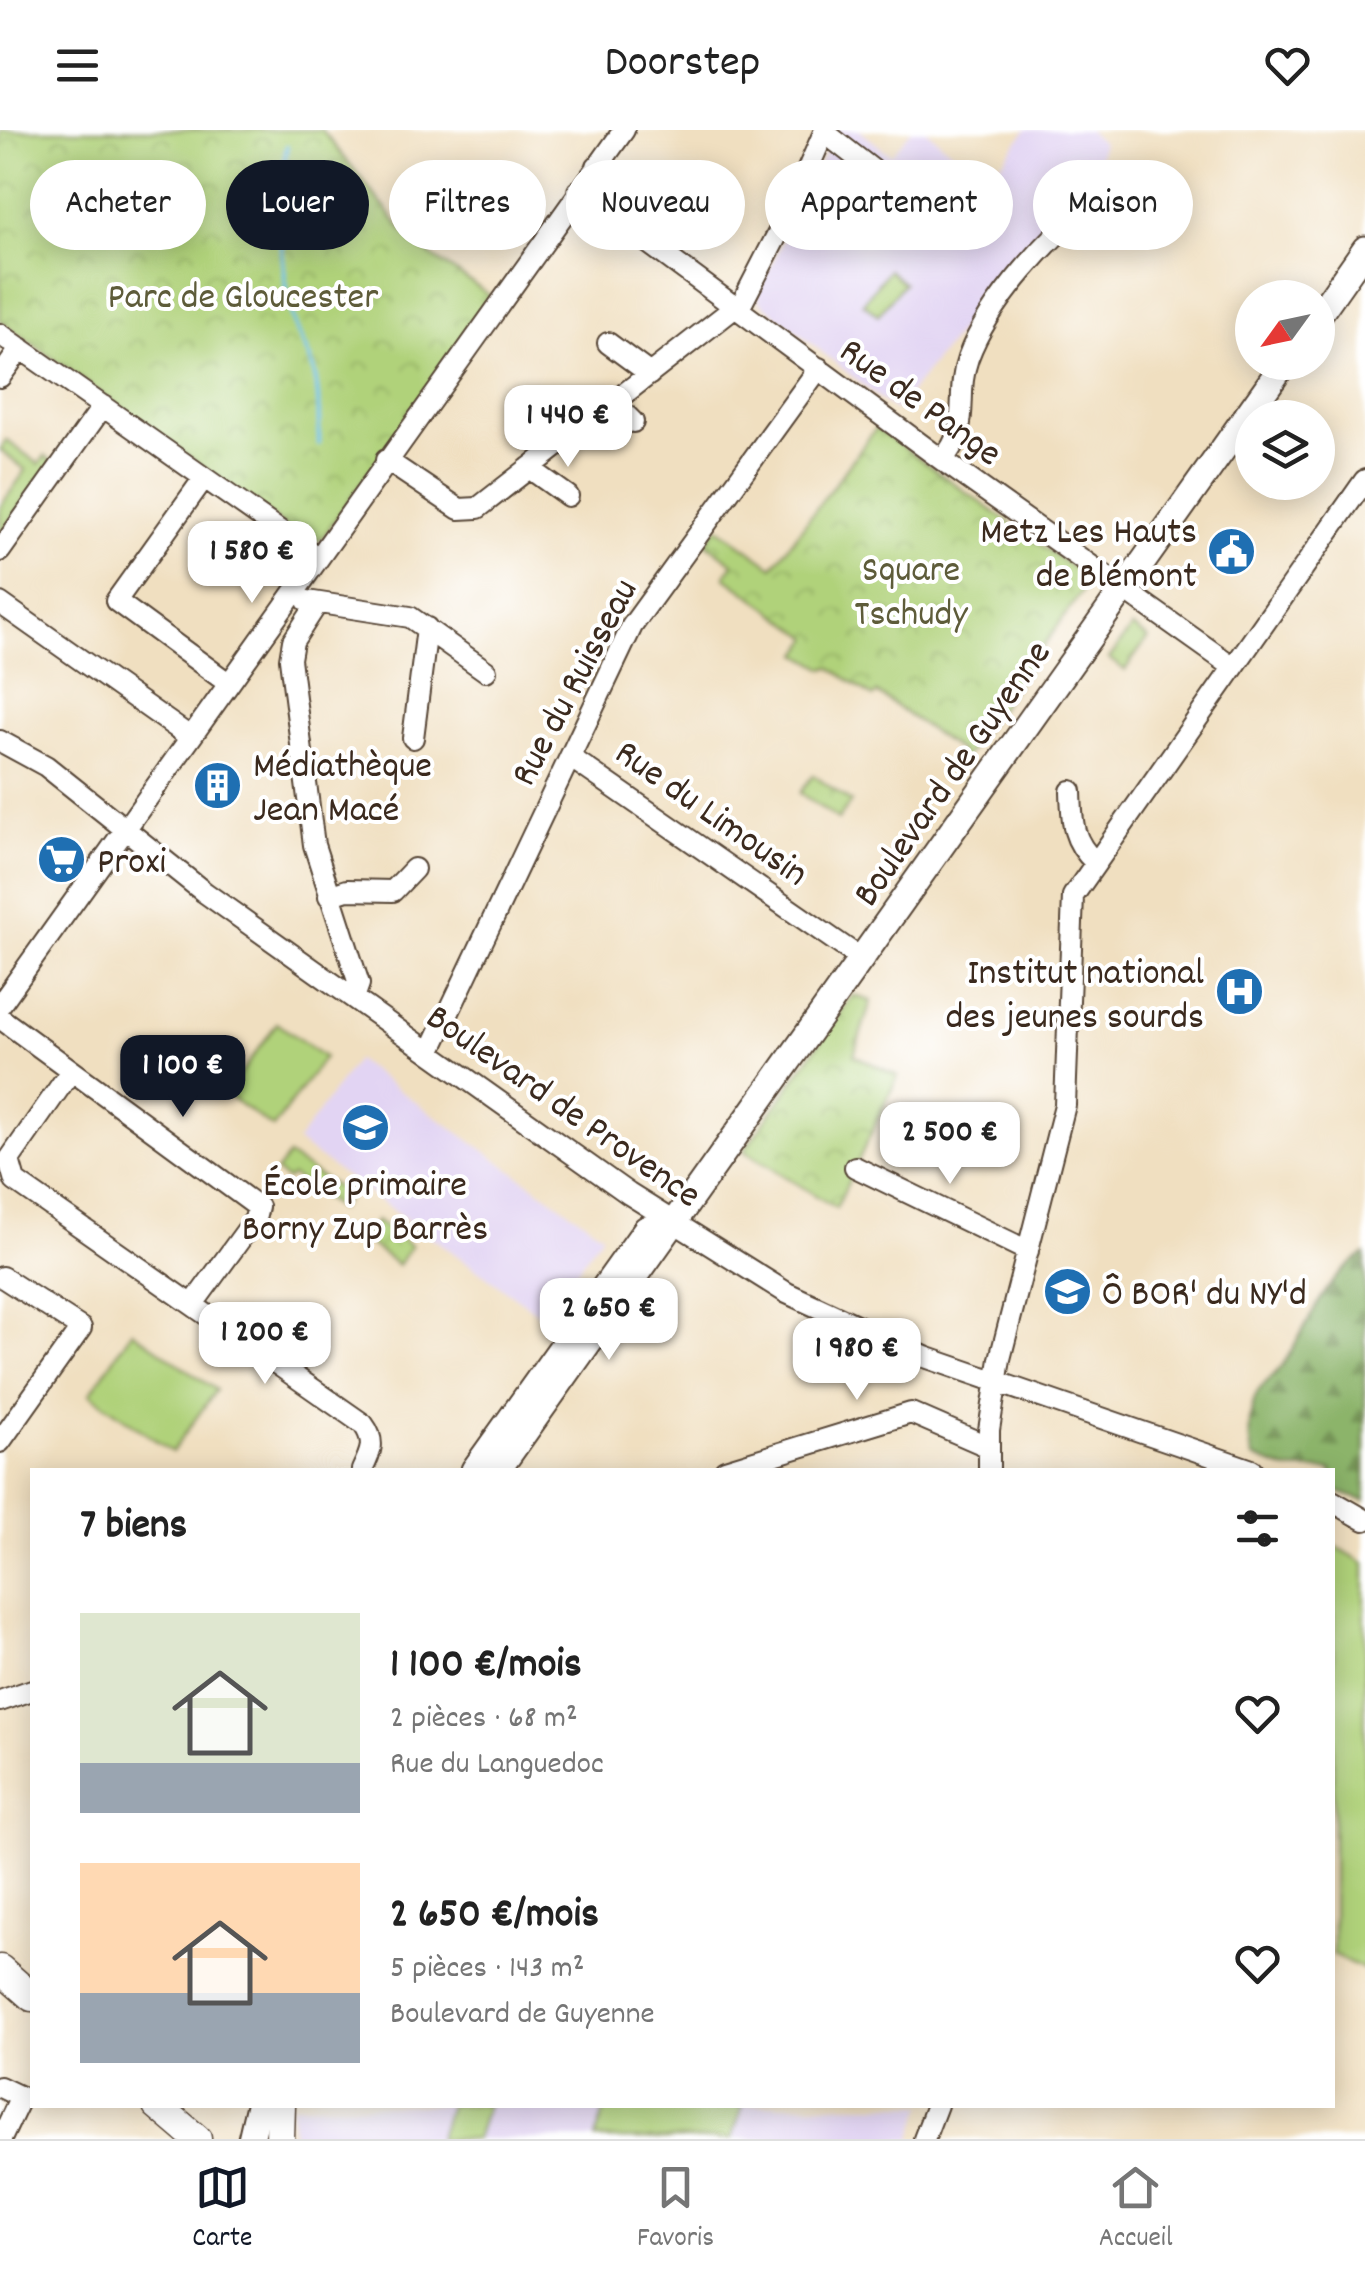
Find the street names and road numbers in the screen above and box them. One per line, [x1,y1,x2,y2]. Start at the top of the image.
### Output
street label: Rue de Pange [826,326,1012,482]
street label: Rue du Ruisseau [499,570,655,797]
street label: Boulevard de Guyenne [842,631,1067,920]
street label: Rue du Limousin [602,728,818,903]
street label: Boulevard de Provence [413,993,711,1224]

